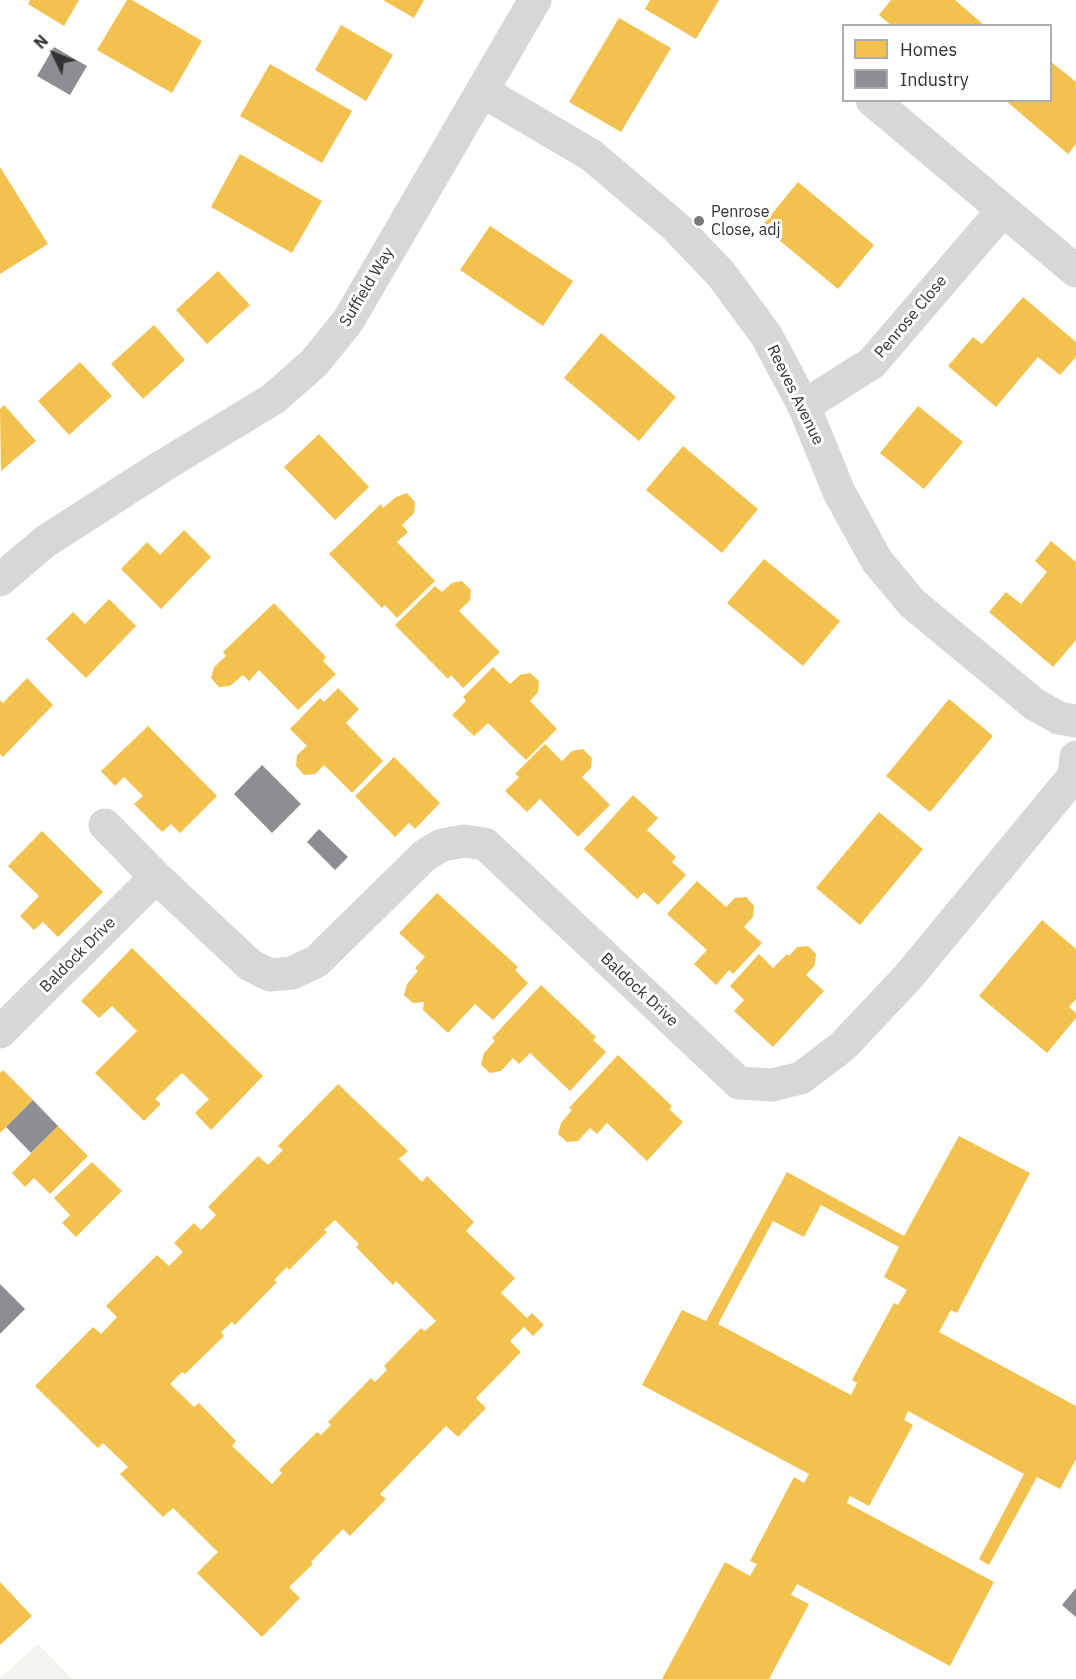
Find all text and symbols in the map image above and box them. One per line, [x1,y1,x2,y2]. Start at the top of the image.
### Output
north arrow [24,24,84,84]
legend [842,24,1052,102]
text: N [30,31,52,53]
text: Homes [900,38,957,61]
text: Industry [900,68,969,91]
place label: Penrose Close, adj [711,202,780,240]
marker: Penrose Close, adj [692,214,706,228]
street label: Suffield Way [336,244,398,330]
street label: Penrose Close [871,272,951,362]
street label: Reeves Avenue [762,342,828,448]
street label: Baldock Drive [36,913,120,997]
street label: Baldock Drive [596,949,682,1031]

